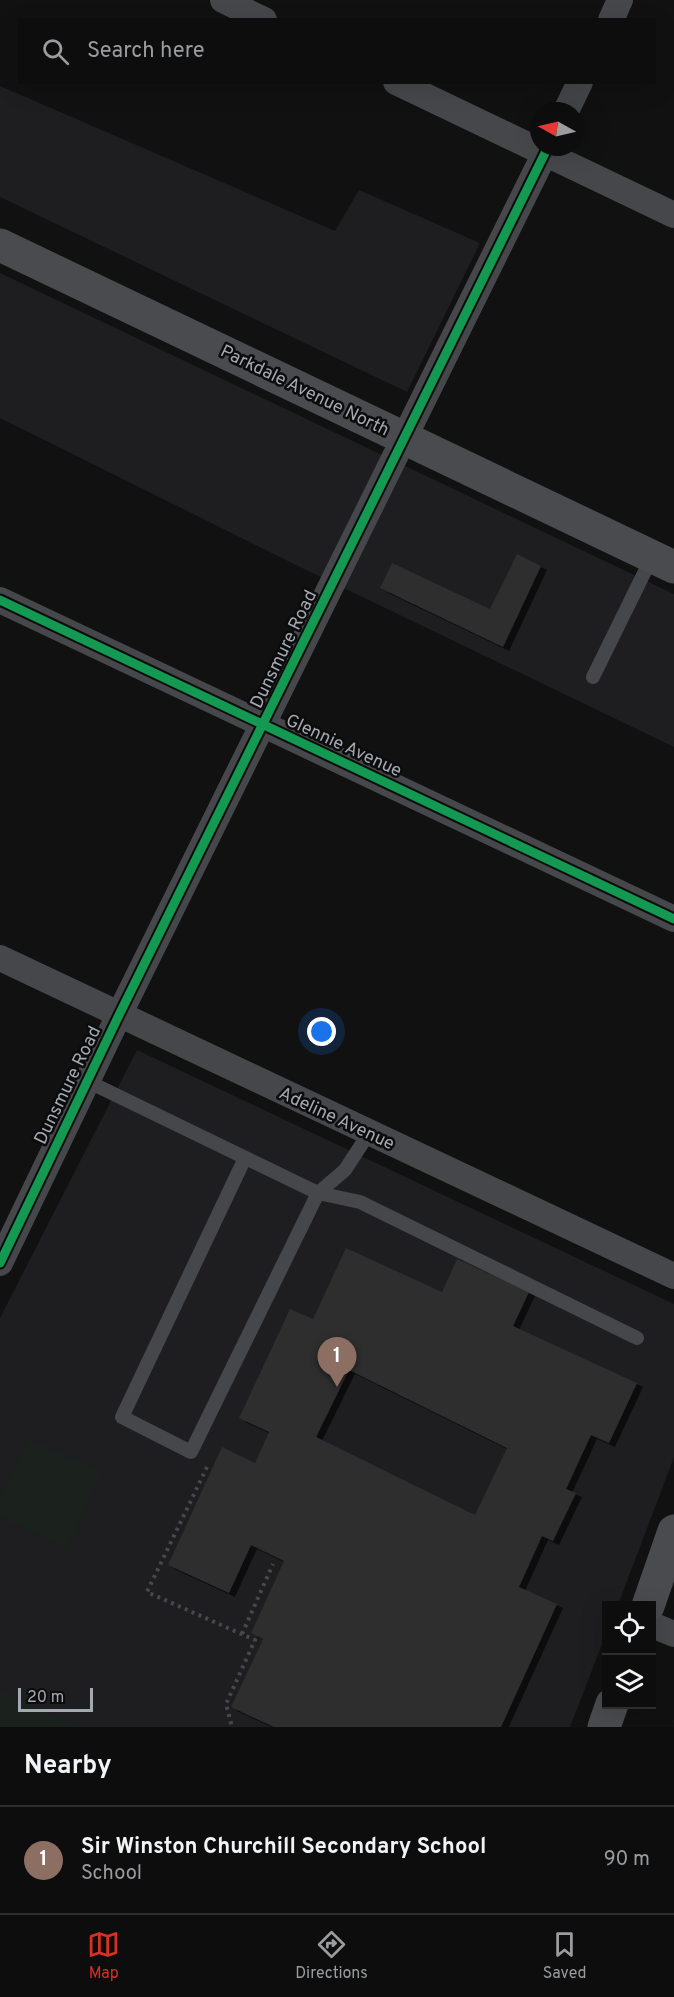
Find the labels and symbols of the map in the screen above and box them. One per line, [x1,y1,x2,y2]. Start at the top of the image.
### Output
north arrow [530,102,584,156]
street label: Parkdale Avenue North [216,340,393,442]
street label: Dunsmure Road [246,587,323,713]
street label: Glennie Avenue [282,709,405,783]
your location [307,1017,336,1046]
street label: Dunsmure Road [30,1023,107,1149]
street label: Adeline Avenue [275,1083,398,1156]
pin: 1 [318,1338,356,1387]
scale bar [18,1685,93,1712]

